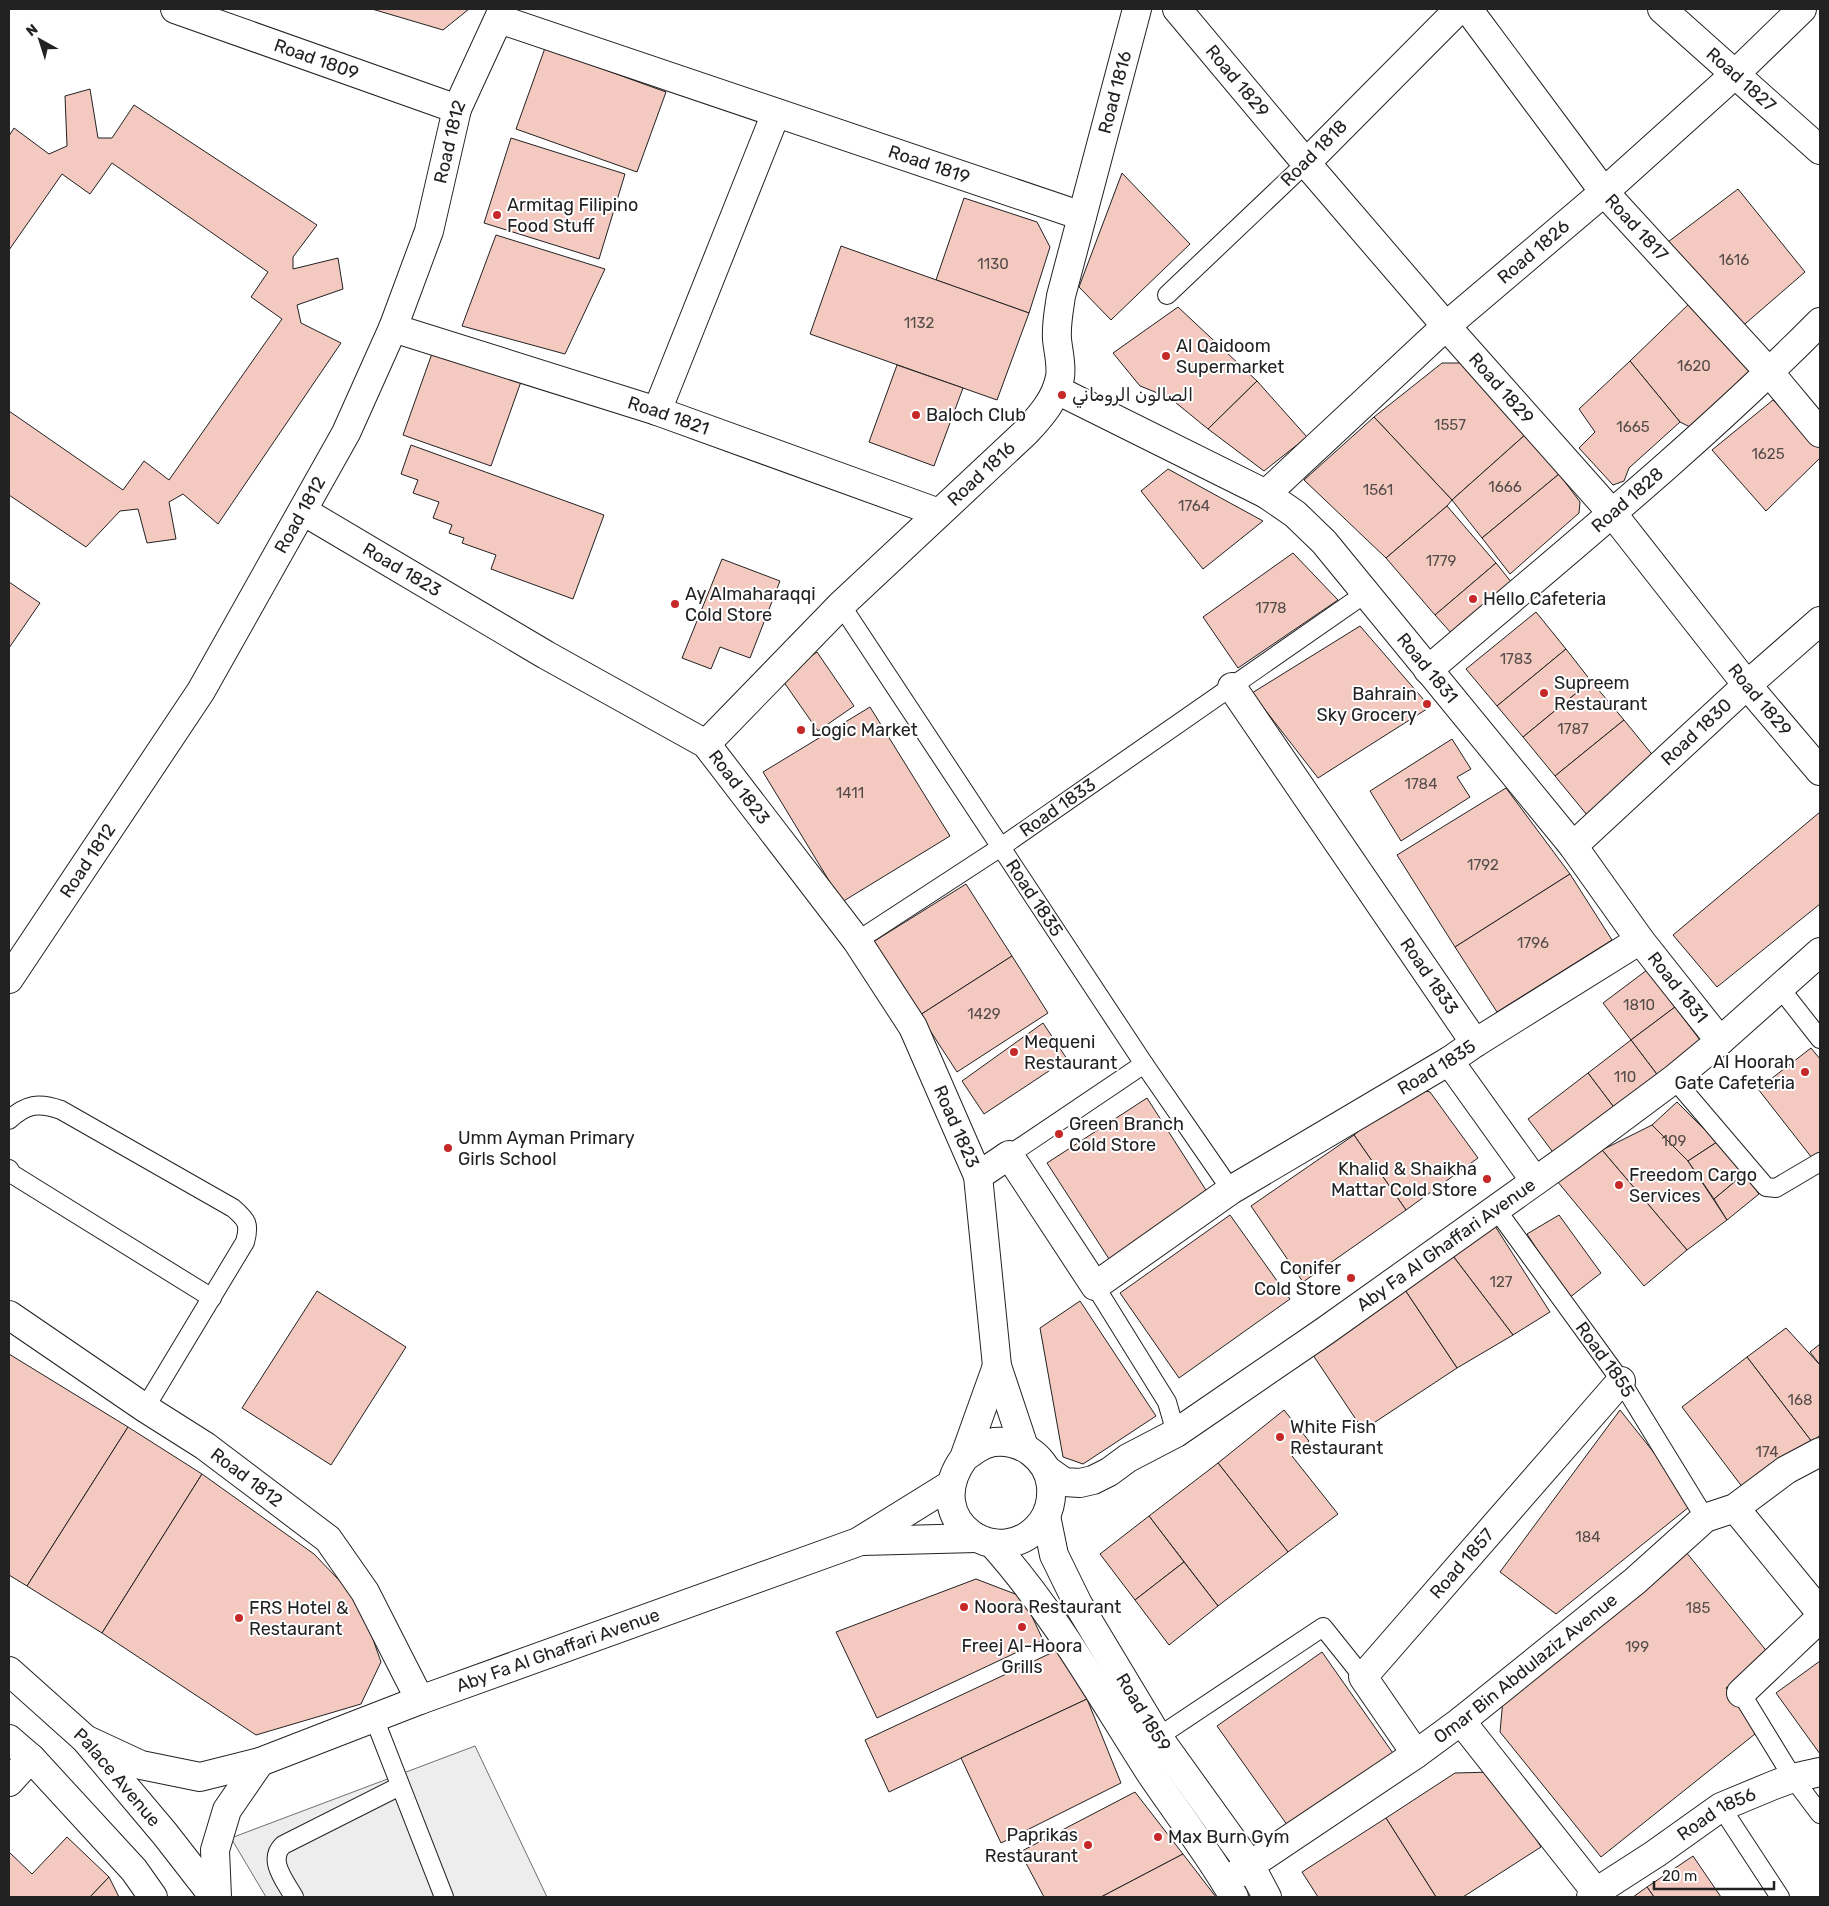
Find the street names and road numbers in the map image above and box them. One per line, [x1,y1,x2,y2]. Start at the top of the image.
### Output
street label: Road 1809 [271,34,362,84]
street label: Road 1829 [1201,40,1274,122]
street label: Road 1827 [1702,43,1781,116]
street label: Road 1816 [1093,48,1137,136]
street label: Road 1812 [429,97,471,186]
street label: Road 1818 [1276,115,1352,191]
street label: Road 1819 [885,140,973,188]
street label: Road 1817 [1600,189,1673,265]
street label: Road 1826 [1493,215,1574,289]
street label: Road 1829 [1464,348,1539,428]
street label: Road 1821 [625,392,712,440]
street label: Road 1816 [943,437,1020,511]
street label: Road 1828 [1587,463,1668,537]
street label: Road 1812 [270,473,330,557]
street label: Road 1823 [359,538,445,601]
street label: Road 1831 [1392,628,1463,708]
street label: Road 1829 [1723,659,1796,740]
street label: Road 1830 [1656,694,1736,770]
street label: Road 1823 [704,746,775,829]
street label: Road 1833 [1015,773,1100,842]
street label: Road 1812 [55,820,120,902]
street label: Road 1835 [1001,855,1068,941]
street label: Road 1833 [1395,934,1463,1019]
street label: Road 1831 [1643,948,1712,1027]
street label: Road 1835 [1394,1035,1480,1100]
street label: Road 1823 [929,1082,984,1171]
street label: Aby Fa Al Ghaffari Avenue [1352,1174,1540,1316]
street label: Road 1855 [1571,1318,1639,1401]
street label: Road 1812 [206,1443,287,1512]
street label: Road 1857 [1425,1524,1499,1603]
street label: Omar Bin Abdulaziz Avenue [1429,1589,1622,1748]
street label: Aby Fa Al Ghaffari Avenue [453,1603,663,1697]
street label: Road 1859 [1111,1669,1176,1756]
street label: Palace Avenue [69,1723,165,1831]
street label: Road 1856 [1673,1783,1759,1846]

